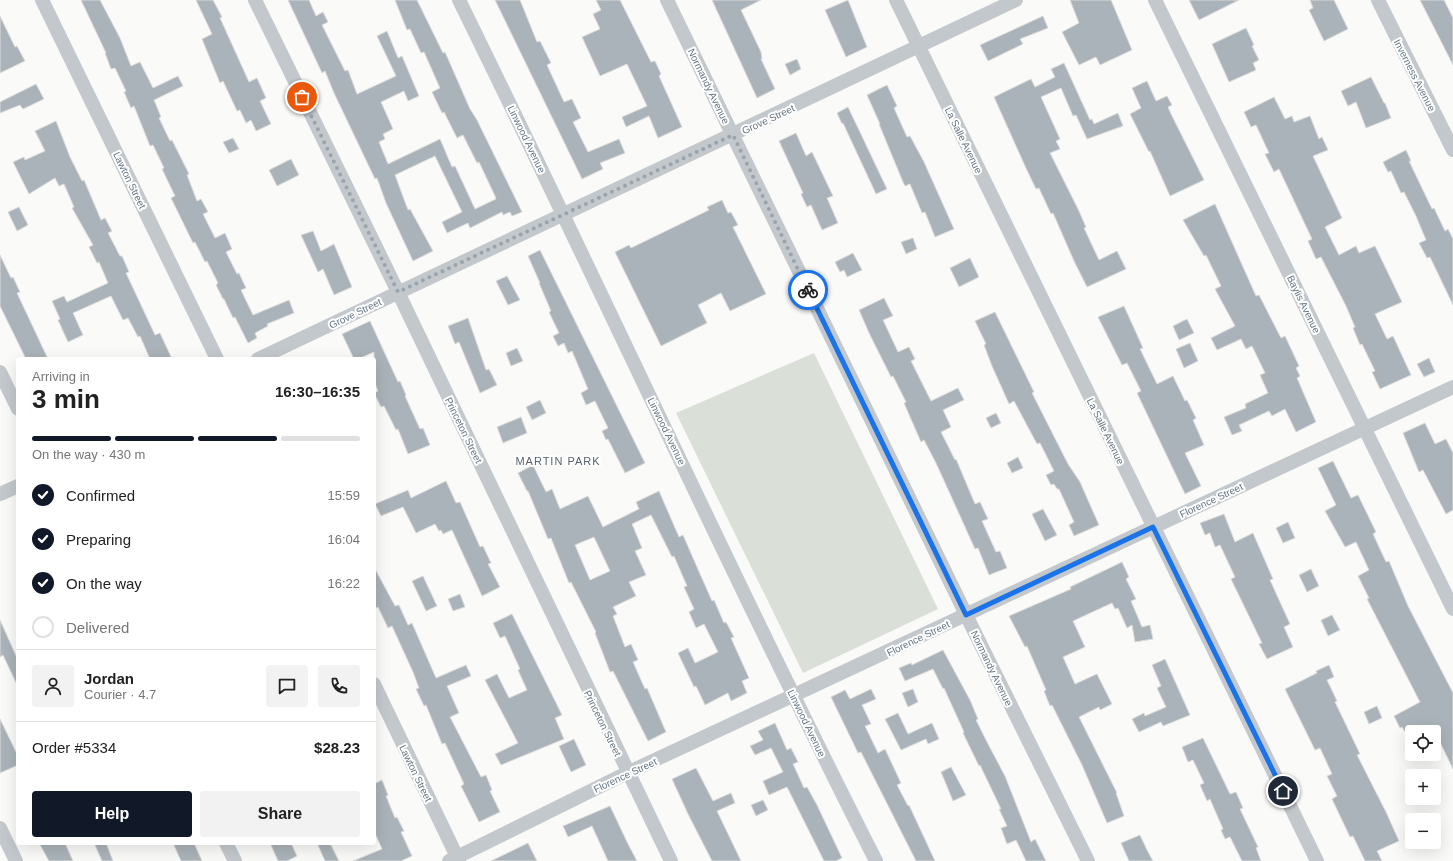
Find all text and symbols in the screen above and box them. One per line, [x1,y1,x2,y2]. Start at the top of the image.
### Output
street label: Inverness Avenue [1392,37,1438,113]
street label: Normandy Avenue [686,47,732,126]
pin [285,80,319,114]
icon: bag [291,86,313,108]
street label: Grove Street [740,102,796,136]
street label: Linwood Avenue [506,104,548,175]
street label: La Salle Avenue [943,105,984,175]
street label: Lawton Street [111,150,148,211]
courier [788,270,828,310]
street label: Baylis Avenue [1285,274,1322,335]
icon: bike [797,279,819,301]
street label: Grove Street [327,296,383,331]
text: Arriving in [32,369,90,384]
text: 16:30–16:35 [275,383,360,400]
text: 3 min [32,384,100,414]
street label: Princeton Street [443,396,484,465]
street label: Linwood Avenue [646,396,688,467]
street label: La Salle Avenue [1085,396,1126,466]
text: On the way · 430 m [32,447,145,462]
district label: MARTIN PARK [515,455,601,467]
street label: Florence Street [1178,481,1245,520]
icon: check [32,484,54,506]
text: Confirmed [66,487,135,504]
text: 15:59 [327,488,360,503]
icon: check [32,528,54,550]
text: Preparing [66,531,131,548]
text: 16:04 [327,532,360,547]
icon: check [32,572,54,594]
text: On the way [66,575,142,592]
text: 16:22 [327,576,360,591]
street label: Florence Street [885,618,952,658]
text: Delivered [66,619,129,636]
street label: Normandy Avenue [969,629,1015,708]
button: person [32,665,74,707]
button: chat [266,665,308,707]
button: phone [318,665,360,707]
text: Jordan [84,670,134,687]
text: Courier · 4.7 [84,687,156,702]
street label: Linwood Avenue [786,688,828,759]
street label: Princeton Street [582,689,623,758]
map controls [1405,725,1441,849]
button: locate [1405,725,1441,761]
text: Order #5334 [32,739,116,756]
text: $28.23 [314,739,360,756]
street label: Lawton Street [397,743,434,804]
street label: Florence Street [592,756,659,795]
button: + [1405,769,1441,805]
pin [1266,774,1300,808]
icon: home [1272,780,1294,802]
button: Help [32,791,192,837]
button: Share [200,791,360,837]
button: − [1405,813,1441,849]

